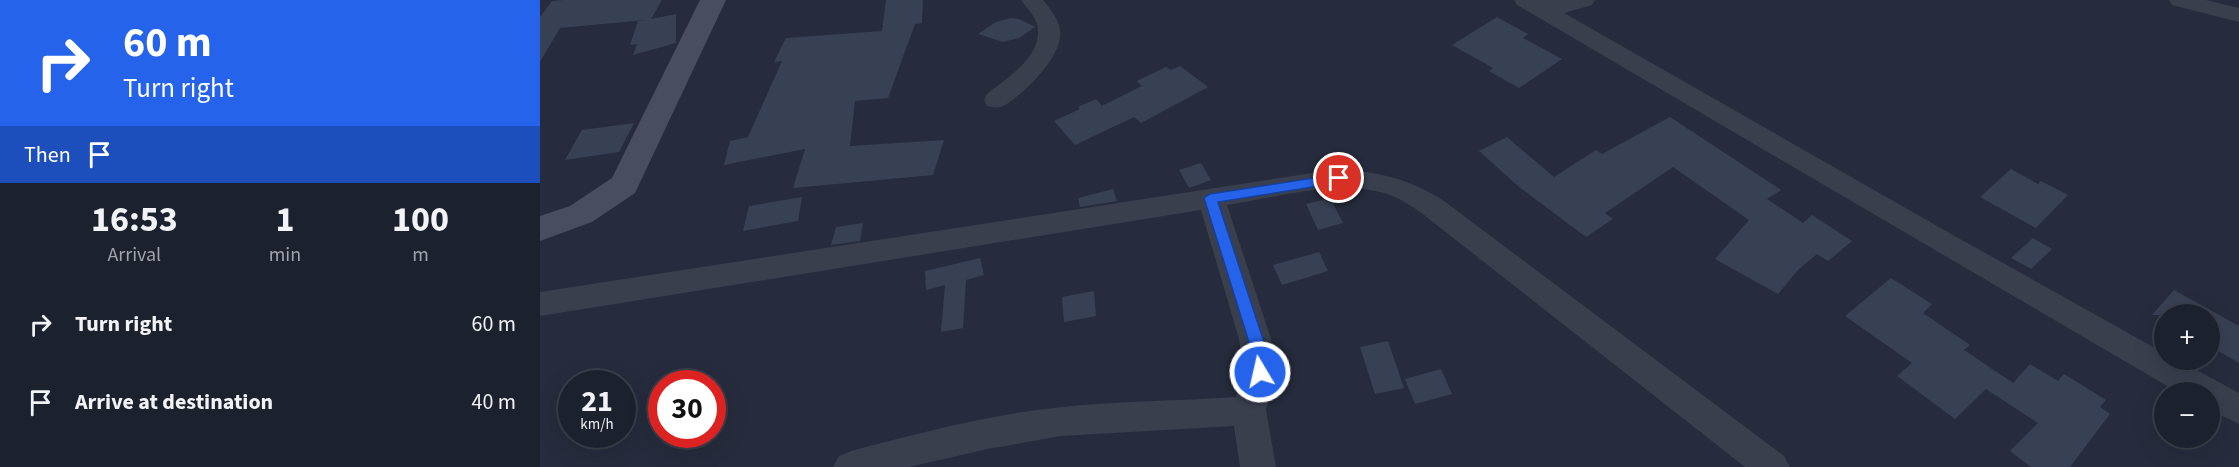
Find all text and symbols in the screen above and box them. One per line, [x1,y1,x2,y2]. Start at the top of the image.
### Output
text: 60 m [123,13,212,73]
icon: right [24,24,102,102]
text: Turn right [123,69,234,108]
icon: arrive [83,138,116,171]
text: Then [24,139,71,171]
pin [1313,152,1364,203]
icon: arrive [1322,161,1355,194]
text: 16:53 [91,194,178,245]
text: 1 [275,194,294,245]
text: 100 [392,194,449,245]
text: Arrival [107,241,161,269]
text: min [269,241,301,269]
text: m [412,241,429,269]
map controls [2154,304,2220,448]
button: + [2154,304,2220,370]
icon: right [24,308,57,341]
text: Turn right [75,308,172,340]
text: 60 m [471,308,516,340]
position arrow [1228,340,1292,404]
speed limit sign: 30 [648,370,726,448]
text: 21 [581,380,613,423]
button: − [2154,382,2220,448]
icon: arrive [24,386,57,419]
text: Arrive at destination [75,386,273,418]
text: 40 m [471,386,516,418]
text: km/h [580,414,614,435]

